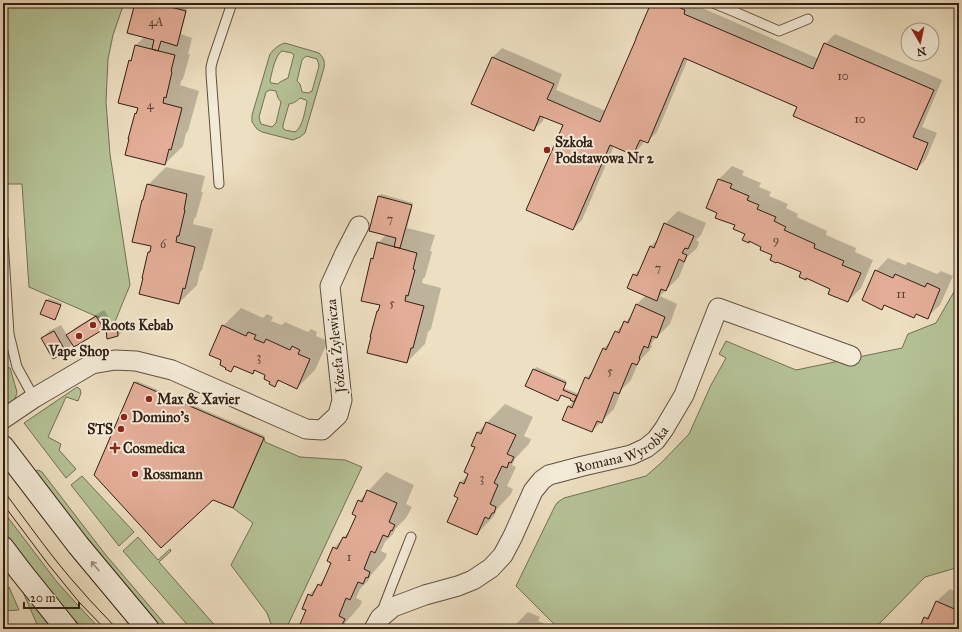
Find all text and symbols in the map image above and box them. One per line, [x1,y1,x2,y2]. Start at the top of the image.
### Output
house number: 4A [149,15,163,29]
north arrow [900,22,940,62]
text: N [915,44,927,59]
house number: 10 [837,69,849,83]
house number: 4 [147,98,154,112]
house number: 10 [854,112,866,126]
place label: Szkoła Podstawowa Nr 2 [555,134,655,167]
marker: Szkoła Podstawowa Nr 2 [542,145,552,155]
house number: 7 [387,212,393,226]
house number: 9 [773,233,779,247]
house number: 6 [160,237,167,251]
house number: 7 [655,261,661,275]
house number: 11 [896,287,906,301]
house number: 5 [389,296,395,310]
street label: Józefa Żylewicza [322,298,351,396]
place label: Roots Kebab [101,317,173,334]
marker: Roots Kebab [88,320,98,330]
marker: Vape Shop [74,331,84,341]
place label: Vape Shop [48,343,109,361]
house number: 3 [257,350,262,364]
house number: 5 [607,364,613,378]
place label: Max & Xavier [157,391,240,408]
marker: Max & Xavier [144,394,154,404]
place label: Domino's [132,409,189,426]
marker: Domino's [119,412,129,422]
place label: STS [87,421,113,438]
street label: Romana Wyrobka [573,422,672,476]
marker: STS [116,424,126,434]
place label: Cosmedica [123,440,186,457]
marker: Cosmedica [110,443,120,453]
place label: Rossmann [143,466,203,483]
marker: Rossmann [130,469,140,479]
house number: 3 [480,471,485,485]
house number: 1 [347,550,352,564]
one-way arrow [91,560,100,571]
scale bar [24,584,79,610]
text: 20 m [30,591,56,605]

